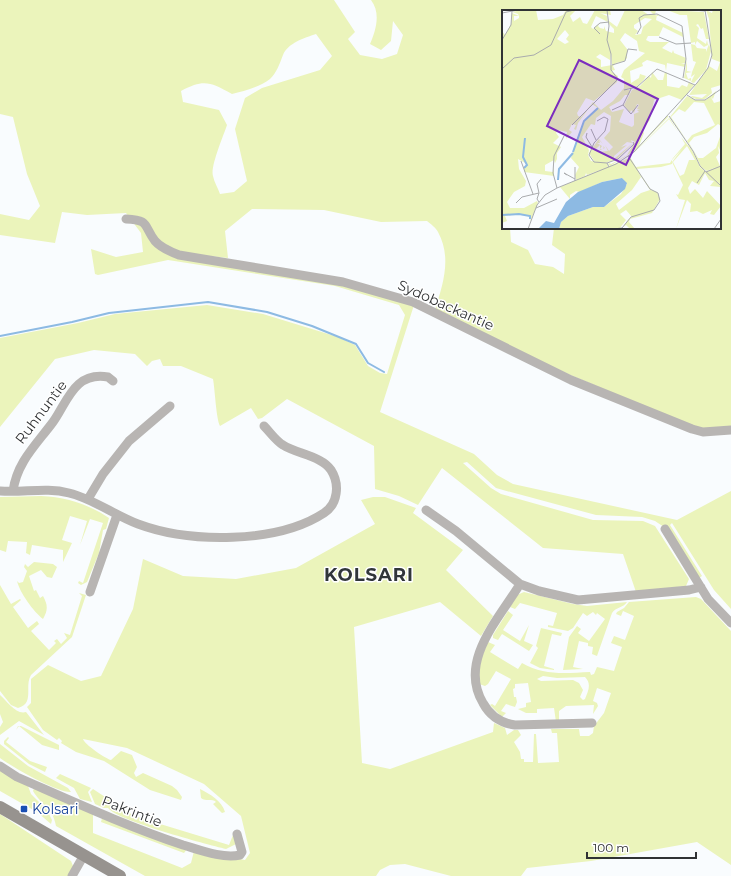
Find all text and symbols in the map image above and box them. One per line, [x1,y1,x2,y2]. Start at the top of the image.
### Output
inset map [502,10,721,229]
street label: Sydobackantie [395,276,497,334]
street label: Ruhnuntie [11,377,71,447]
district label: KOLSARI [324,564,414,586]
street label: Pakrintie [99,791,165,831]
place label: Kolsari [32,800,79,818]
marker: Kolsari [19,804,29,814]
scale bar [587,834,696,860]
text: 100 m [593,840,629,855]

